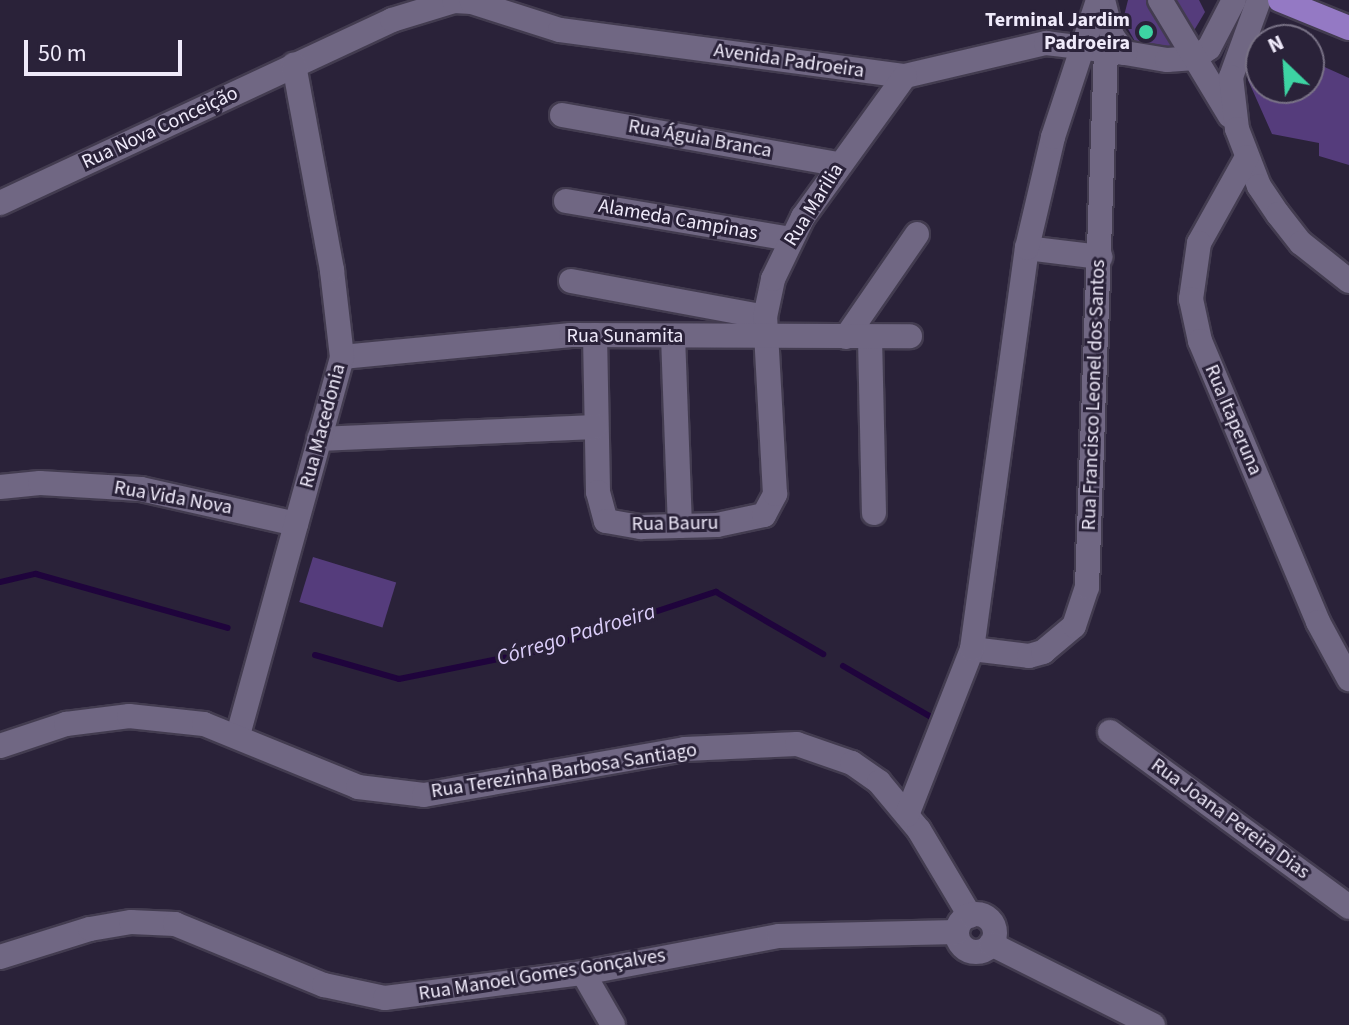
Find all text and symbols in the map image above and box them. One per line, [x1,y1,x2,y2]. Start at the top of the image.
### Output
place label: Terminal Jardim Padroeira [985,8,1130,55]
marker: Terminal Jardim Padroeira [1137,23,1155,41]
scale bar [28,24,186,74]
north arrow [1245,24,1325,104]
text: N [1262,26,1289,62]
text: 50 m [38,36,87,71]
street label: Avenida Padroeira [712,39,866,83]
street label: Rua Nova Conceição [78,81,242,175]
street label: Rua Águia Branca [626,115,774,163]
street label: Rua Marilia [779,159,849,251]
street label: Alameda Campinas [597,194,759,246]
street label: Rua Francisco Leonel dos Santos [1077,259,1111,531]
street label: Rua Sunamita [567,324,683,348]
street label: Rua Macedonia [295,361,351,491]
street label: Rua Itaperuna [1199,361,1267,479]
street label: Rua Vida Nova [112,476,234,520]
street label: Rua Bauru [631,511,719,537]
water label: Córrego Padroeira [493,598,659,672]
street label: Rua Terezinha Barbosa Santiago [429,738,699,804]
street label: Rua Joana Pereira Dias [1146,753,1314,885]
street label: Rua Manoel Gomes Gonçalves [417,944,667,1006]

